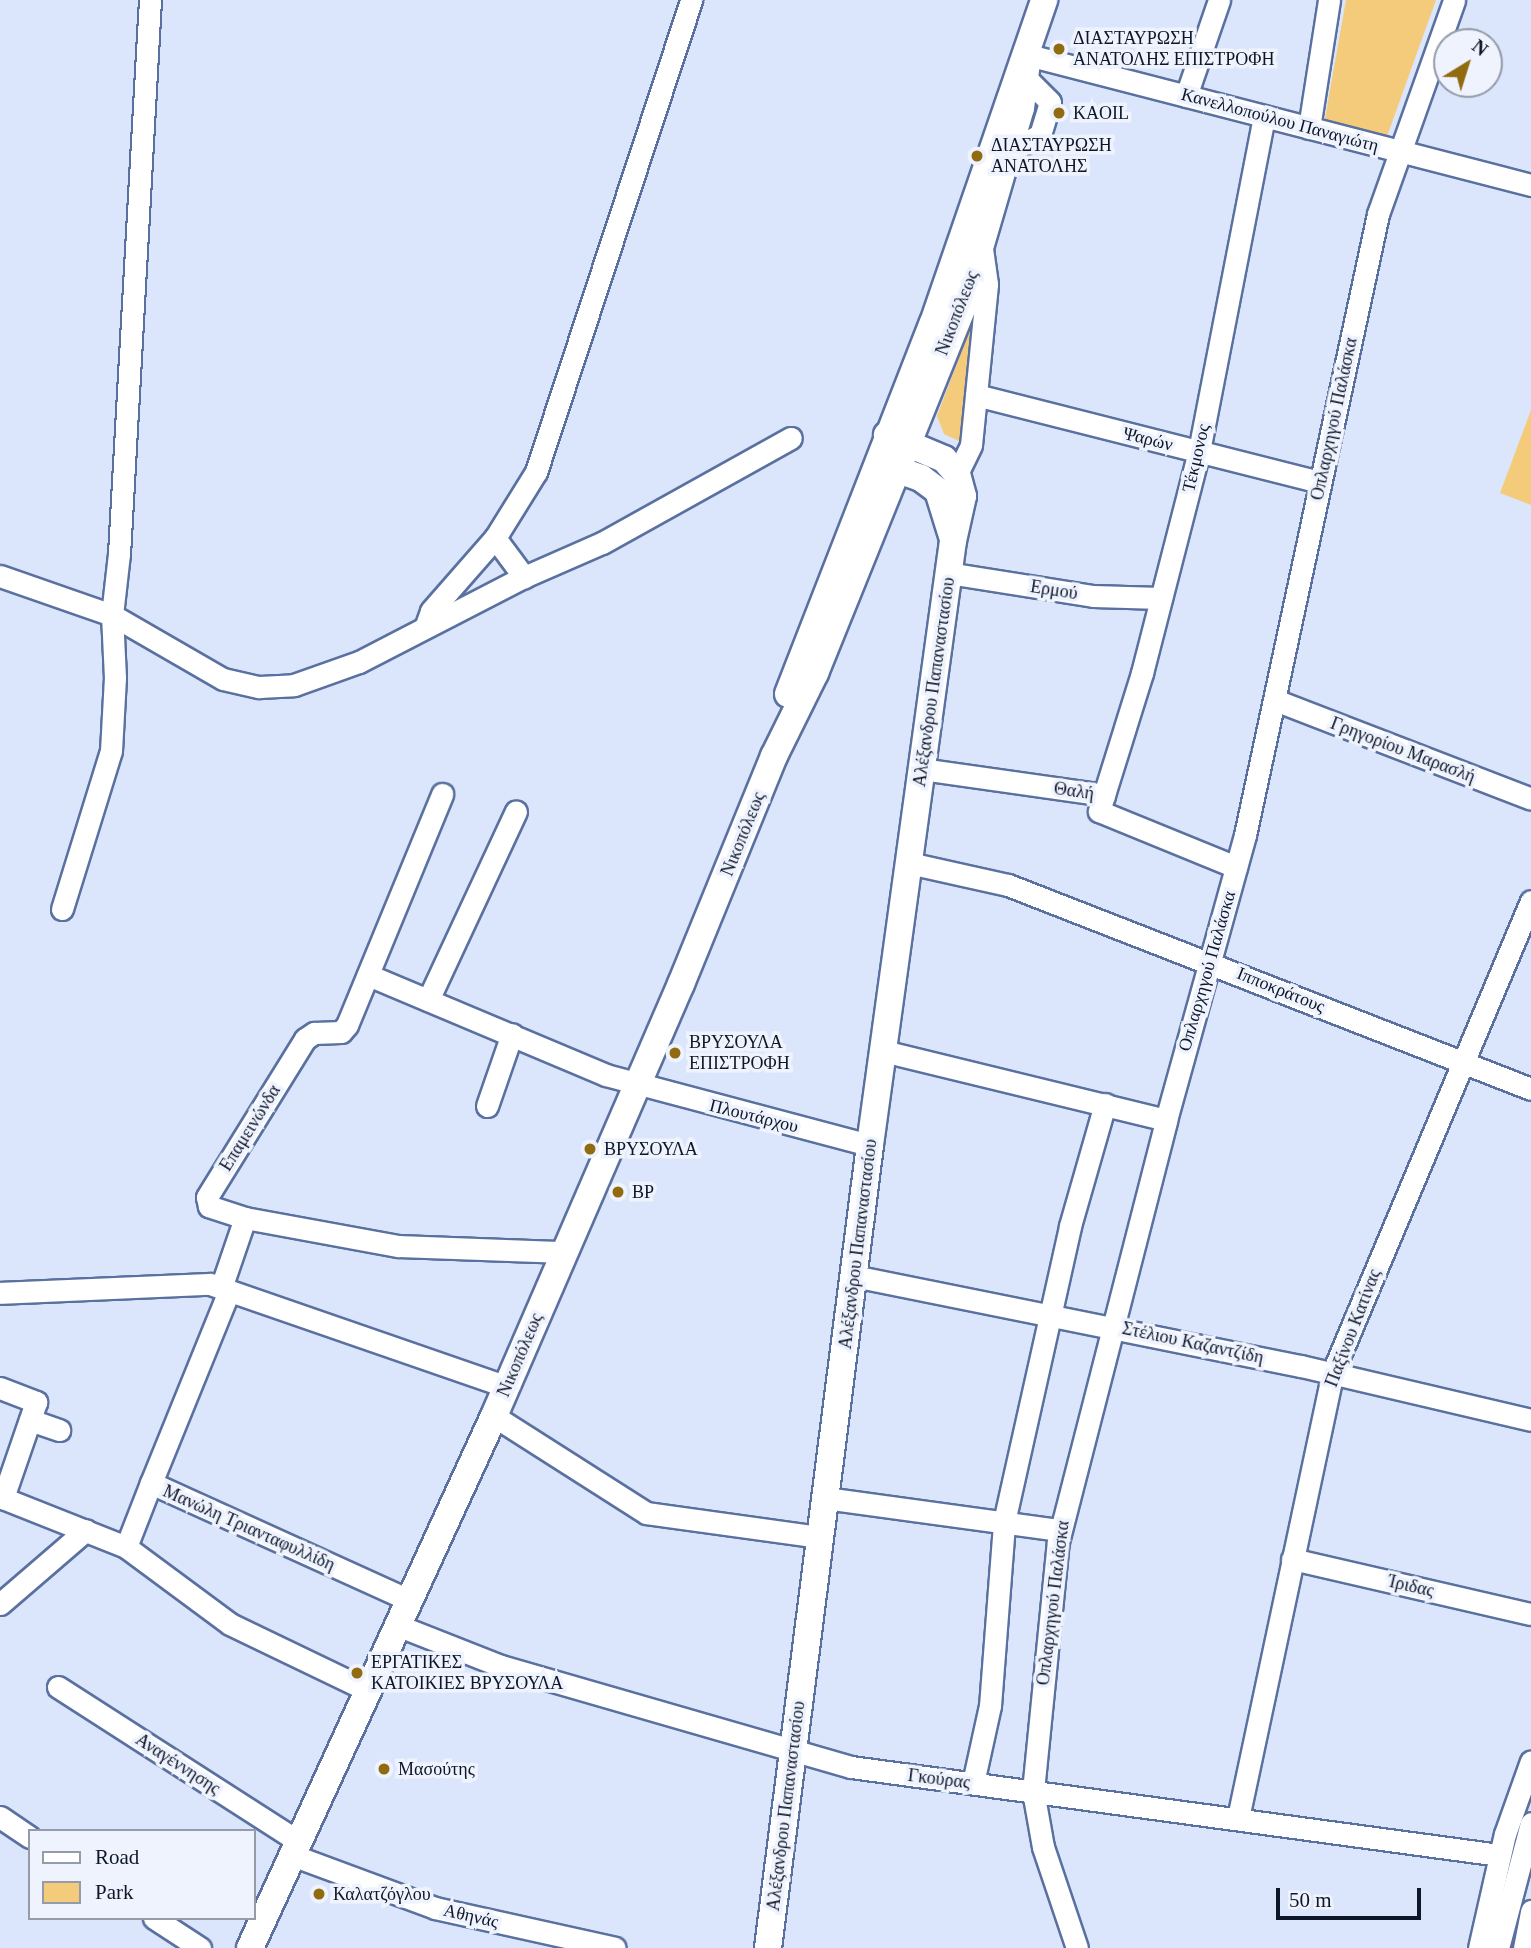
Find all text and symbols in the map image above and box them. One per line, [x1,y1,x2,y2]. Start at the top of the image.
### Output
place label: ΔΙΑΣΤΑΥΡΩΣΗ ΑΝΑΤΟΛΗΣ ΕΠΙΣΤΡΟΦΗ [1073,28,1274,70]
north arrow [1433,28,1503,98]
text: N [1468,35,1492,60]
marker: ΔΙΑΣΤΑΥΡΩΣΗ ΑΝΑΤΟΛΗΣ ΕΠΙΣΤΡΟΦΗ [1051,41,1067,57]
street label: Κανελλοπούλου Παναγιώτη [1179,83,1381,157]
place label: KAOIL [1073,102,1129,124]
marker: KAOIL [1051,105,1067,121]
place label: ΔΙΑΣΤΑΥΡΩΣΗ ΑΝΑΤΟΛΗΣ [991,135,1112,178]
marker: ΔΙΑΣΤΑΥΡΩΣΗ ΑΝΑΤΟΛΗΣ [969,148,985,164]
street label: Νικοπόλεως [931,268,983,358]
street label: Οπλαρχηγού Παλάσκα [1306,336,1362,502]
street label: Ψαρών [1121,422,1175,456]
street label: Τέκμονος [1178,422,1214,494]
street label: Αλέξανδρου Παπαναστασίου [909,576,959,788]
street label: Ερμού [1029,576,1079,604]
street label: Γρηγορίου Μαρασλή [1327,712,1479,788]
street label: Θαλή [1052,777,1096,805]
street label: Νικοπόλεως [716,789,770,879]
street label: Οπλαρχηγού Παλάσκα [1174,888,1240,1054]
street label: Ιπποκράτους [1234,963,1328,1017]
place label: ΒΡΥΣΟΥΛΑ ΕΠΙΣΤΡΟΦΗ [689,1032,790,1074]
marker: ΒΡΥΣΟΥΛΑ ΕΠΙΣΤΡΟΦΗ [667,1045,683,1061]
street label: Επαμεινώνδα [215,1081,285,1175]
street label: Πλουτάρχου [707,1095,801,1137]
place label: ΒΡΥΣΟΥΛΑ [604,1138,698,1160]
street label: Αλέξανδρου Παπαναστασίου [834,1138,882,1350]
marker: ΒΡΥΣΟΥΛΑ [582,1141,598,1157]
place label: BP [632,1181,654,1203]
marker: BP [610,1184,626,1200]
street label: Παξίνου Κατίνας [1321,1266,1385,1390]
street label: Νικοπόλεως [493,1310,547,1400]
street label: Στέλιου Καζαντζίδη [1120,1317,1266,1369]
street label: Μανώλη Τριανταφυλλίδη [159,1480,339,1576]
street label: Οπλαρχηγού Παλάσκα [1032,1519,1074,1687]
street label: Ίριδας [1386,1570,1436,1602]
place label: ΕΡΓΑΤΙΚΕΣ ΚΑΤΟΙΚΙΕΣ ΒΡΥΣΟΥΛΑ [371,1652,563,1694]
marker: ΕΡΓΑΤΙΚΕΣ ΚΑΤΟΙΚΙΕΣ ΒΡΥΣΟΥΛΑ [349,1665,365,1681]
street label: Αλέξανδρου Παπαναστασίου [762,1700,810,1912]
street label: Αναγέννησης [132,1729,224,1799]
place label: Μασούτης [398,1758,475,1780]
marker: Μασούτης [376,1761,392,1777]
street label: Γκούρας [907,1764,971,1794]
legend [28,1829,256,1920]
text: Road [95,1845,139,1869]
scale bar [1279,1874,1424,1918]
text: Park [95,1880,134,1904]
place label: Καλατζόγλου [333,1883,431,1905]
marker: Καλατζόγλου [311,1886,327,1902]
text: 50 m [1289,1888,1332,1912]
street label: Αθηνάς [441,1899,501,1933]

